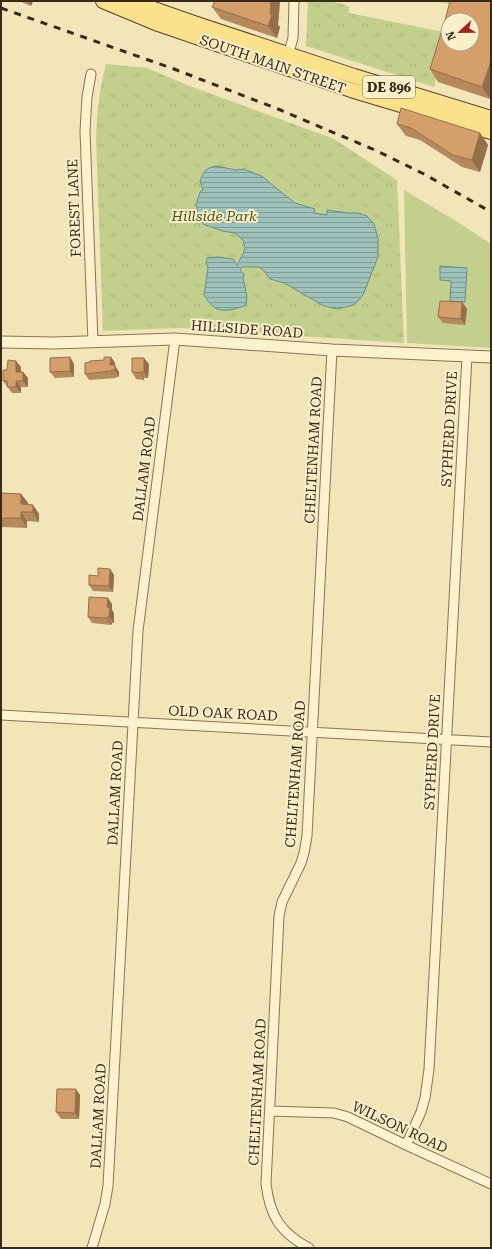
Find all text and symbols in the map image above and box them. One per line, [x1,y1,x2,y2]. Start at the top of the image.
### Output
north arrow [440,12,480,52]
text: N [443,29,459,42]
street label: SOUTH MAIN STREET [198,31,348,97]
road number: DE 896 [363,76,415,98]
street label: FOREST LANE [64,159,84,257]
park label: Hillside Park [170,208,257,224]
street label: HILLSIDE ROAD [190,317,304,341]
street label: SYPHERD DRIVE [438,371,460,487]
street label: CHELTENHAM ROAD [301,376,325,524]
street label: DALLAM ROAD [130,415,158,522]
street label: SYPHERD DRIVE [421,694,443,810]
street label: CHELTENHAM ROAD [282,700,308,848]
street label: OLD OAK ROAD [168,702,278,724]
street label: DALLAM ROAD [104,740,126,846]
street label: CHELTENHAM ROAD [245,1018,269,1166]
street label: DALLAM ROAD [87,1063,109,1169]
street label: WILSON ROAD [350,1098,451,1156]

